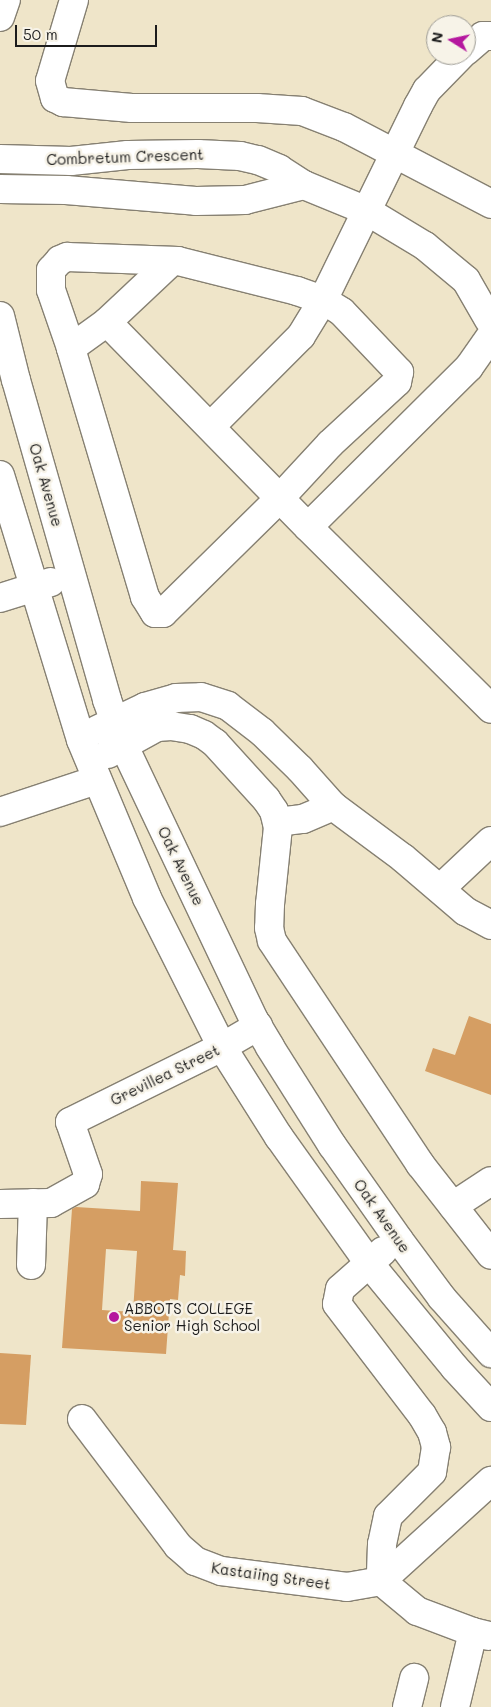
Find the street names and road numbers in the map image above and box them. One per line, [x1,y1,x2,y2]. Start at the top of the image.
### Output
street label: Combretum Crescent [46,145,204,169]
street label: Oak Avenue [26,441,66,529]
street label: Oak Avenue [154,823,208,909]
street label: Grevillea Street [108,1041,222,1109]
street label: Oak Avenue [350,1176,414,1256]
street label: Kastaiing Street [210,1559,332,1593]

